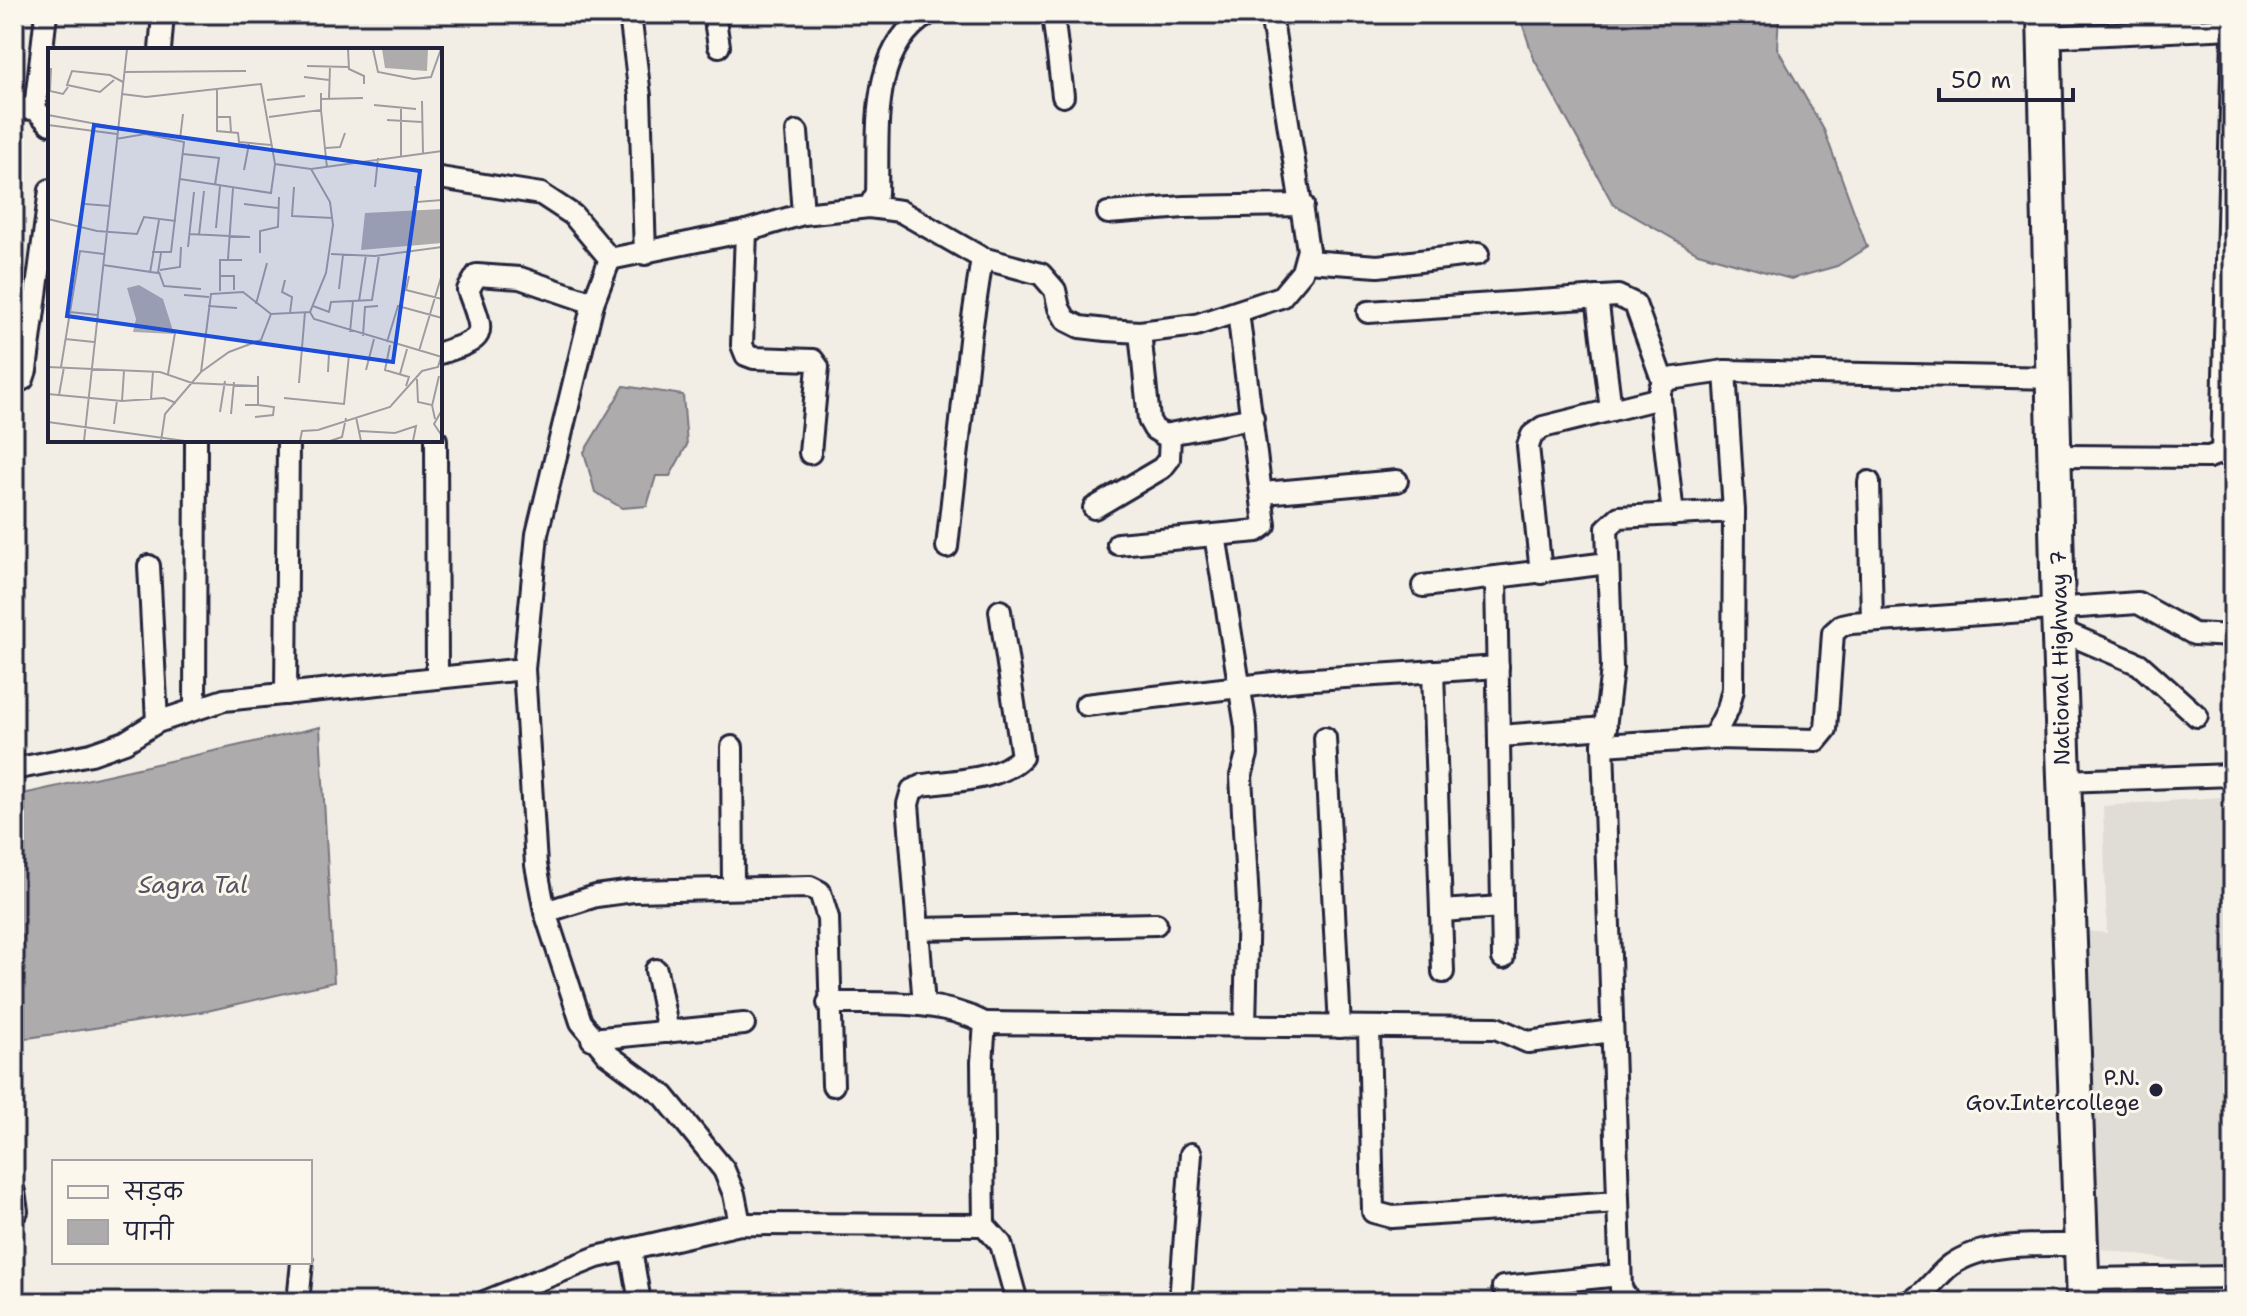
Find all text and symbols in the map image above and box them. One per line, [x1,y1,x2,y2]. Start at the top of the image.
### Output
inset map [48,48,442,442]
scale bar [1939,52,2073,102]
text: 50 m [1951,64,2011,96]
street label: National Highway 7 [2044,550,2076,766]
water label: Sagra Tal [138,869,248,901]
place label: P.N. Gov.Intercollege [1965,1063,2140,1117]
marker: P.N. Gov.Intercollege [2147,1081,2165,1099]
legend [52,1160,312,1264]
text: सड़क [122,1176,185,1208]
text: पानी [122,1214,175,1248]

